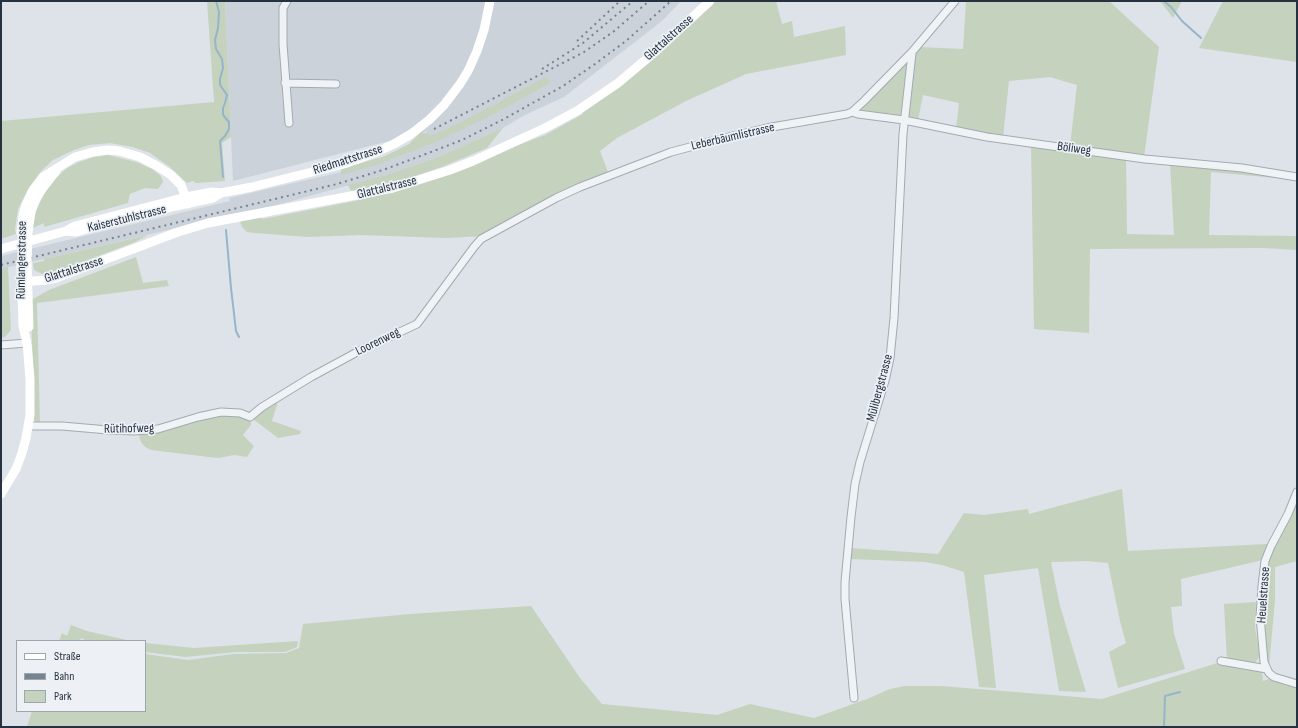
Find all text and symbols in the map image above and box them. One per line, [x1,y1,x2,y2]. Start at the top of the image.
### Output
street label: Glattalstrasse [641,12,697,64]
street label: Leberbäumlistrasse [690,120,776,154]
street label: Böliweg [1056,139,1092,159]
street label: Riedmattstrasse [311,141,385,179]
street label: Glattalstrasse [356,173,418,203]
street label: Kaiserstuhlstrasse [86,202,168,236]
street label: Rümlangerstrasse [14,221,30,299]
street label: Glattalstrasse [43,253,105,287]
street label: Loorenweg [353,325,403,359]
street label: Mülibergstrasse [864,353,896,423]
street label: Rütihofweg [104,421,154,437]
street label: Heuelstrasse [1254,566,1274,624]
legend [16,640,146,712]
text: Straße [54,649,81,664]
text: Bahn [54,669,74,684]
text: Park [54,689,72,704]

